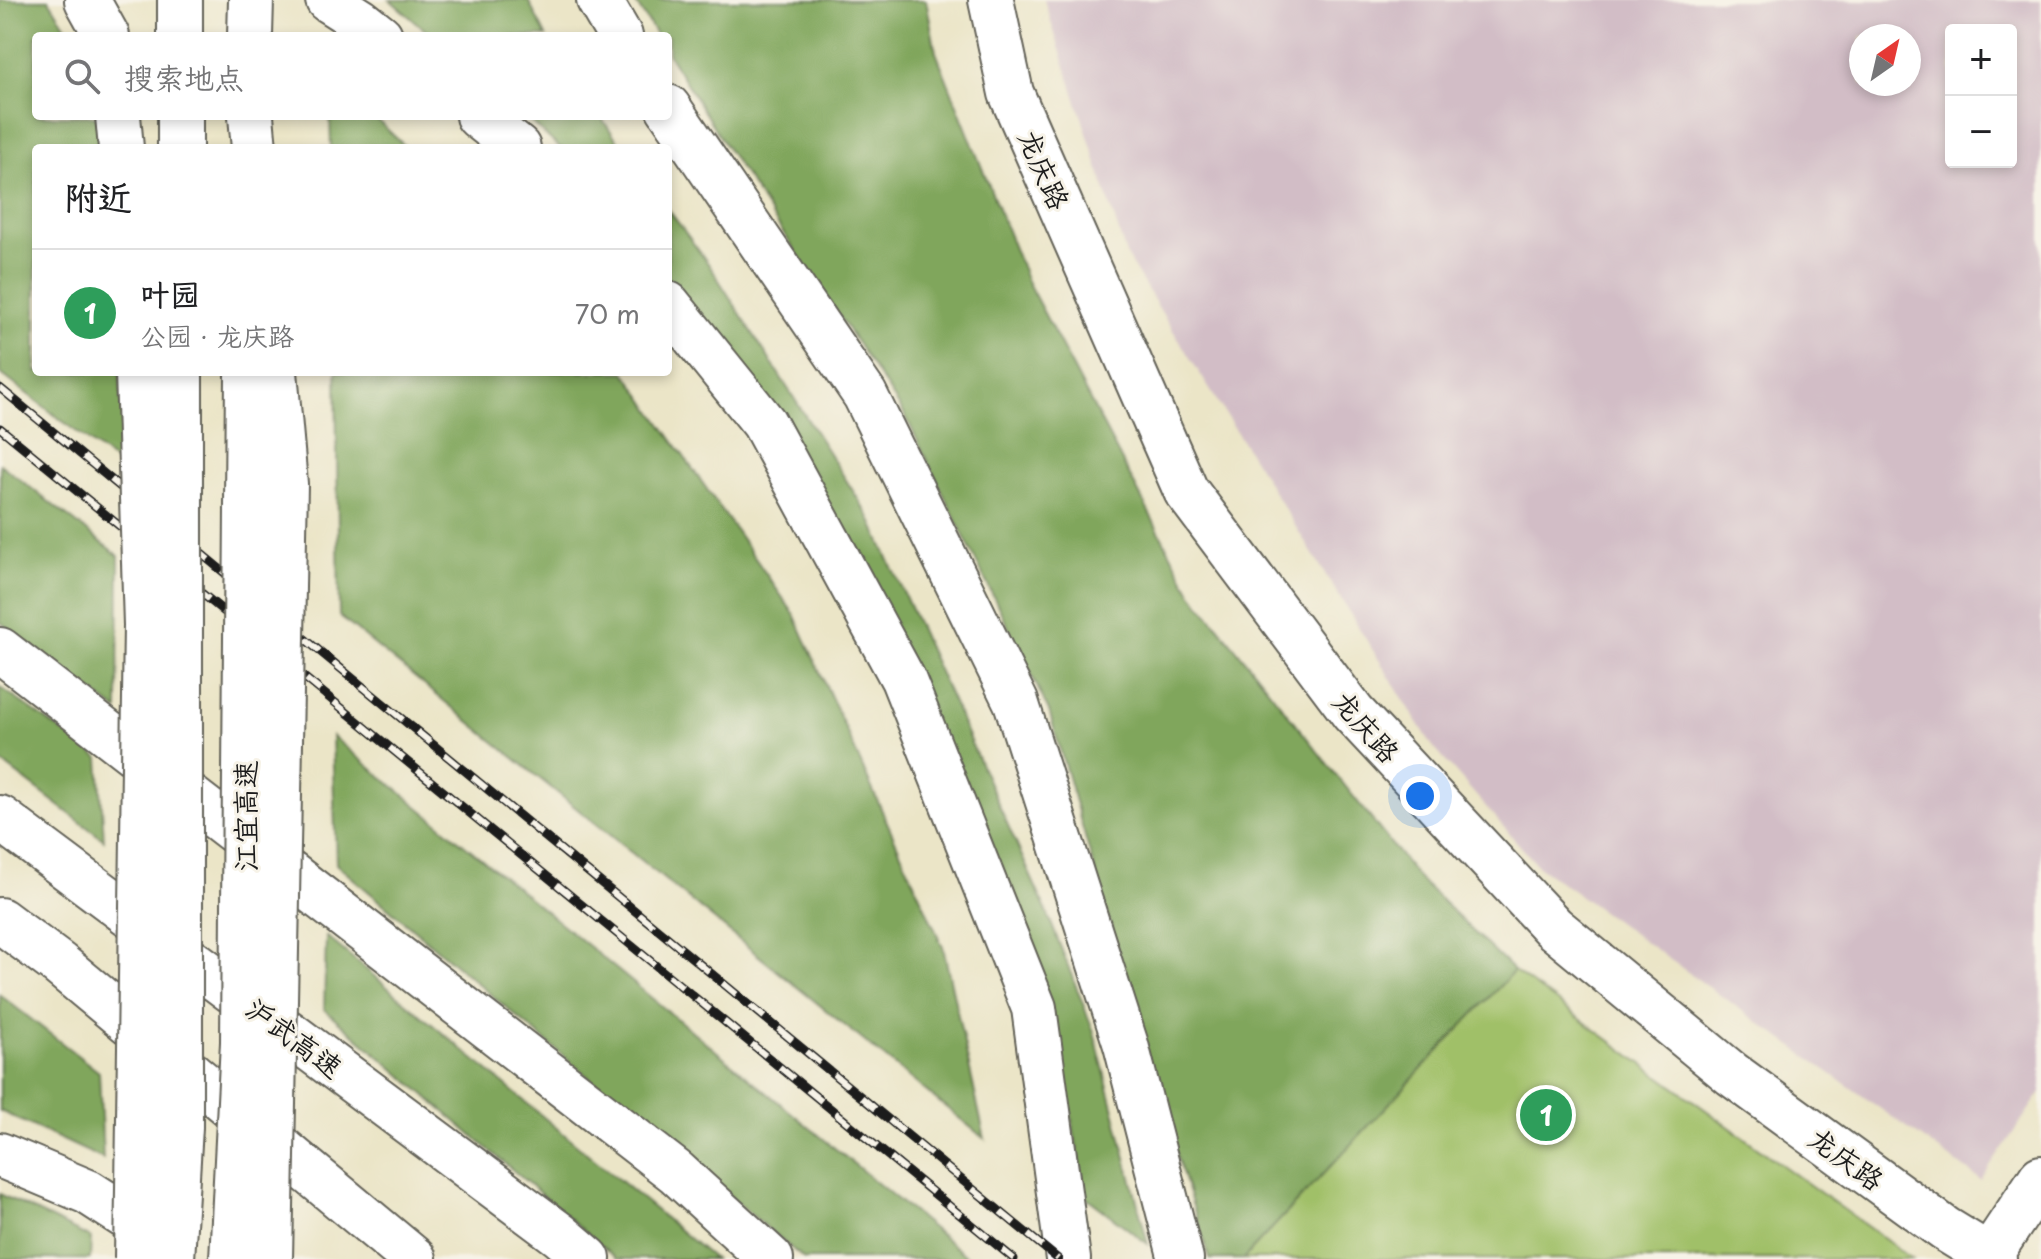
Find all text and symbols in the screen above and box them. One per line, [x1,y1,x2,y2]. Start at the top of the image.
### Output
north arrow [1849,24,1921,96]
map controls [1945,24,2017,168]
button: + [1945,24,2017,96]
search box [32,32,672,120]
icon: search [60,54,104,98]
text: 搜索地点 [124,54,244,99]
button: − [1945,96,2017,168]
street label: 龙庆路 [1008,122,1082,216]
text: 附近 [64,170,132,222]
text: 叶园 [140,271,200,316]
text: 1 [84,294,96,333]
text: 70 m [575,294,640,333]
text: 公园 · 龙庆路 [140,316,294,355]
street label: 龙庆路 [1323,680,1411,772]
street label: 江宜高速 [223,760,266,872]
your location [1400,776,1440,816]
street label: 沪武高速 [237,986,353,1088]
pin: 1 [1520,1085,1572,1145]
street label: 龙庆路 [1800,1116,1894,1200]

